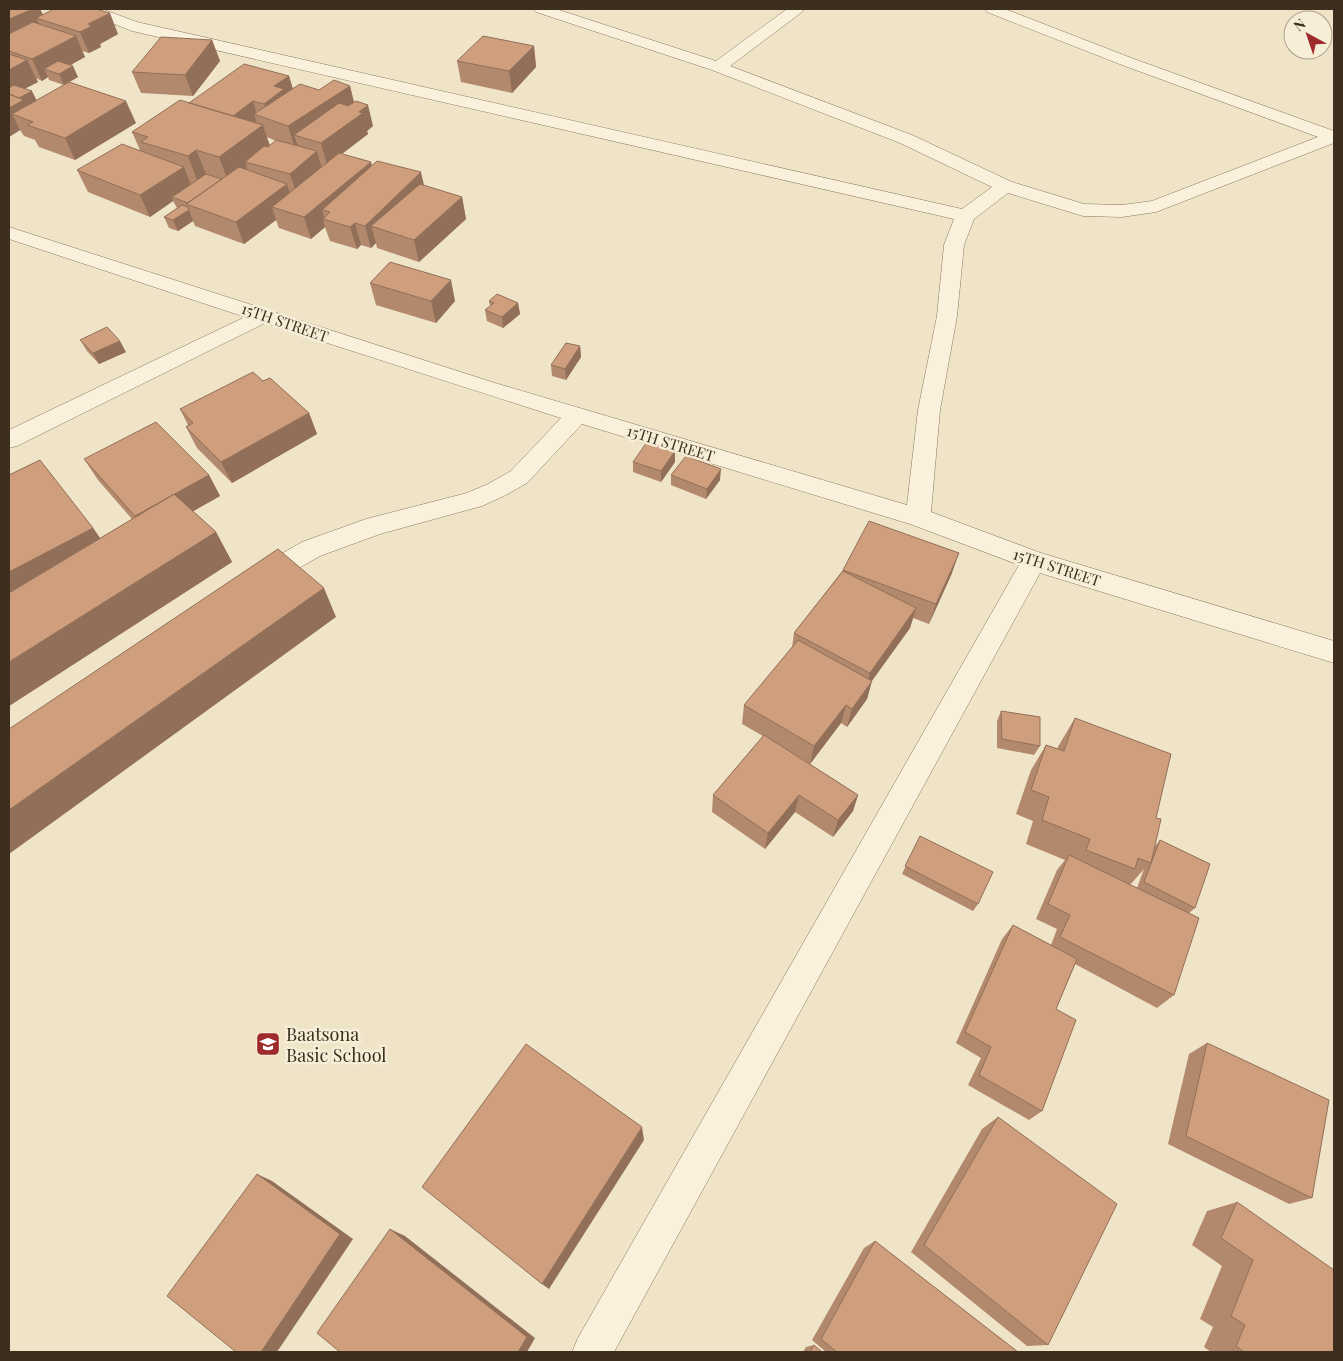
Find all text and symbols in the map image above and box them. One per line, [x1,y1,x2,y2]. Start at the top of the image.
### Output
north arrow [1283,10,1333,60]
text: N [1289,14,1309,35]
street label: 15TH STREET [239,298,331,346]
street label: 15TH STREET [625,420,717,466]
street label: 15TH STREET [1011,543,1103,591]
place label: Baatsona Basic School [286,1022,386,1067]
school or university icon: Baatsona Basic School [255,1031,281,1057]

